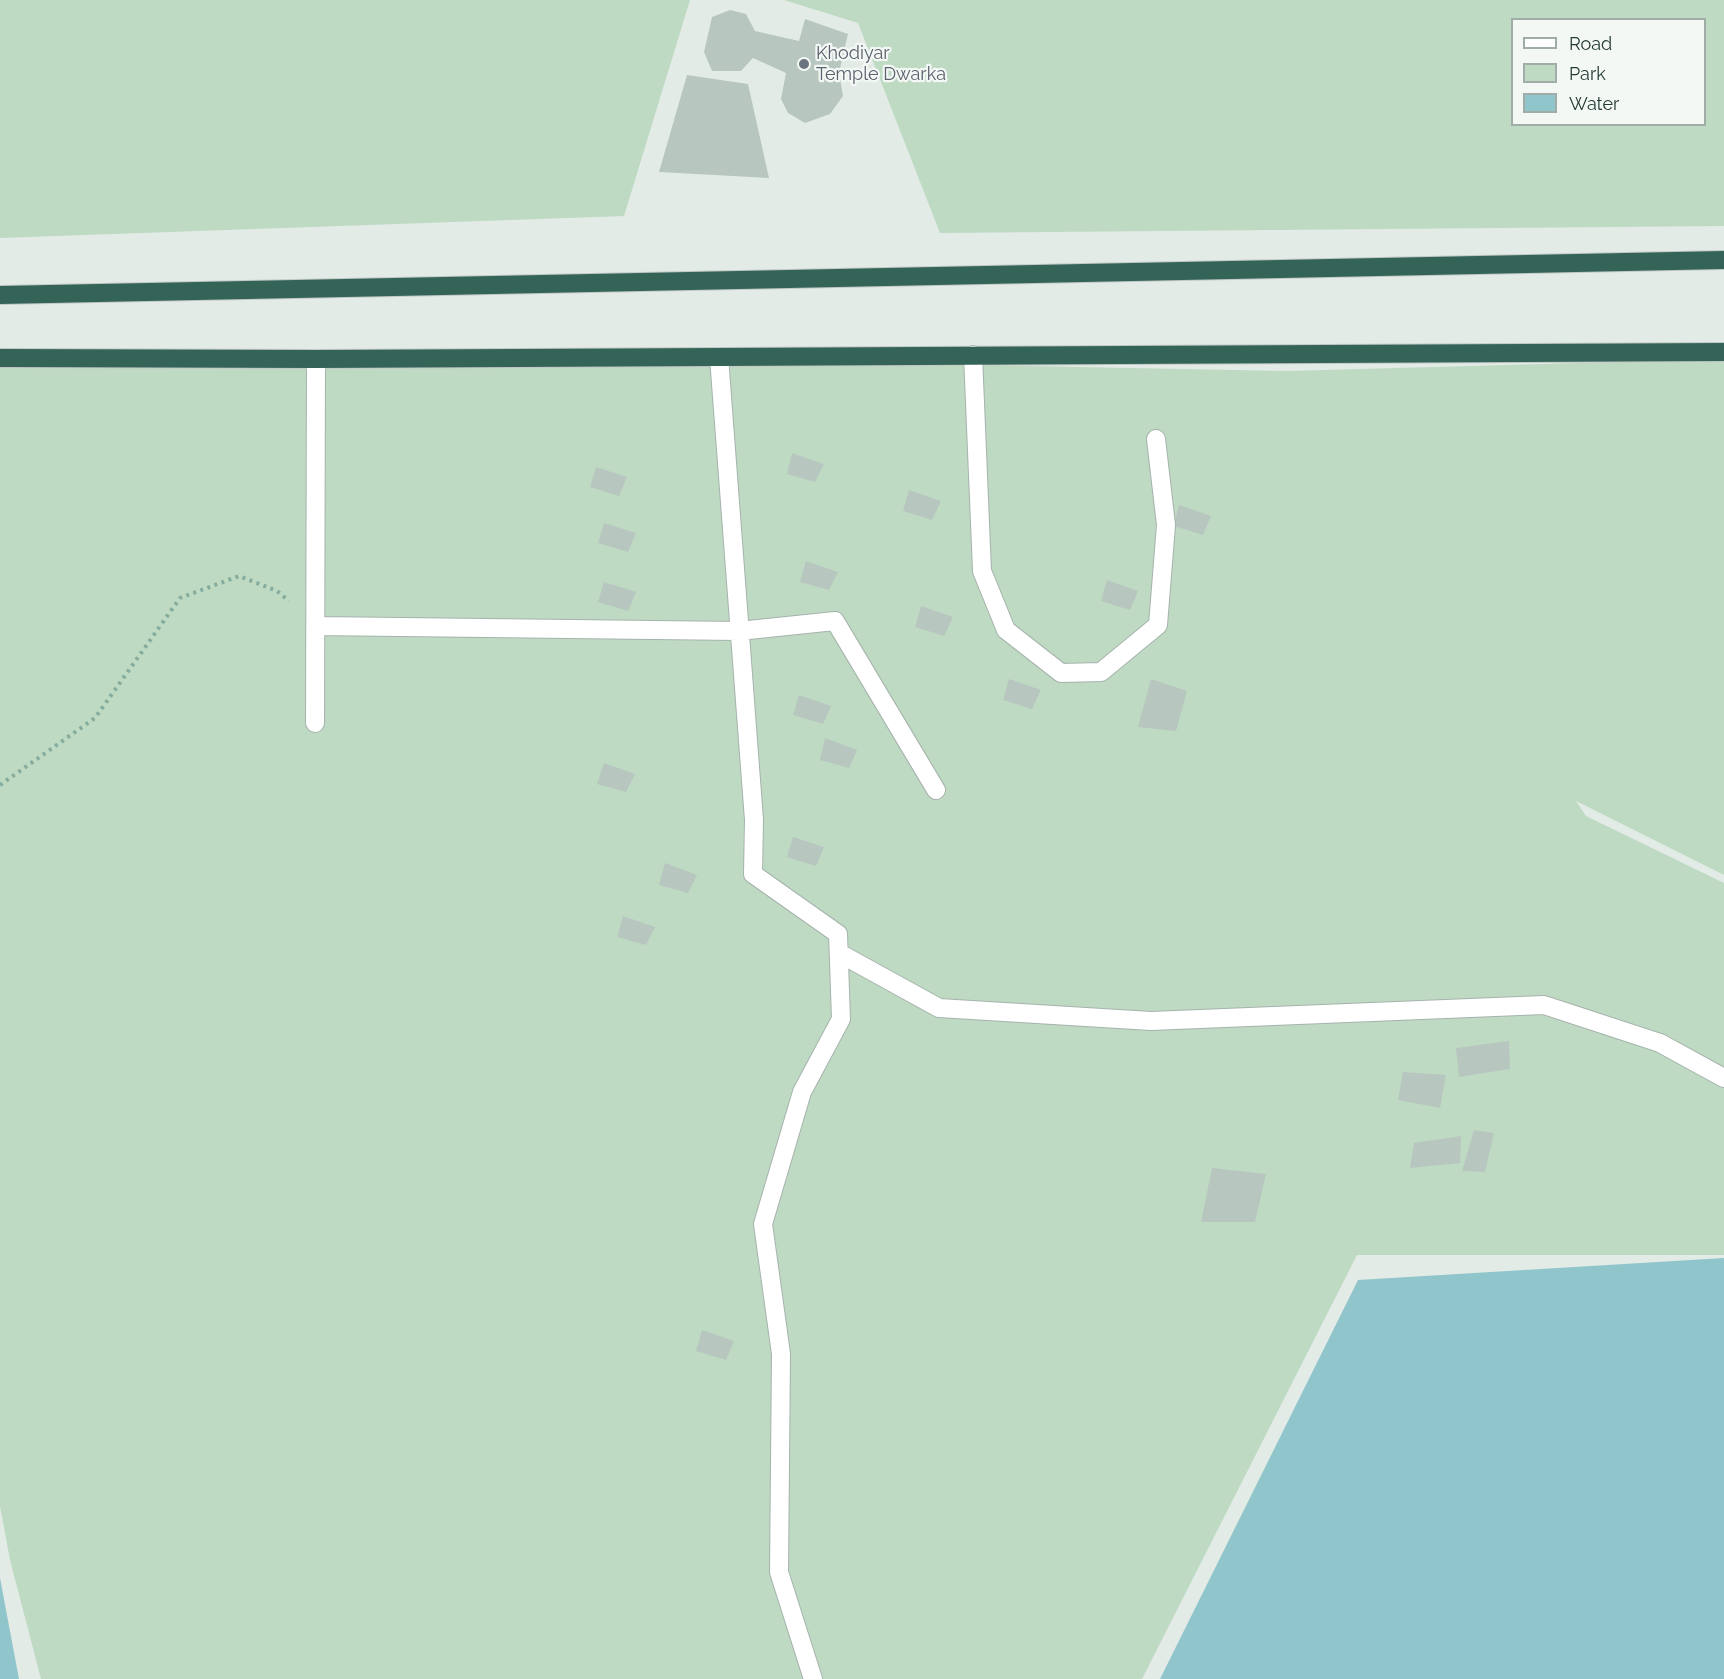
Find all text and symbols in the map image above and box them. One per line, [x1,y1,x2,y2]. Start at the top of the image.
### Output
legend [1511,18,1706,126]
text: Road [1569,33,1612,54]
place label: Khodiyar Temple Dwarka [816,43,946,86]
marker: Khodiyar Temple Dwarka [797,57,811,71]
text: Park [1569,63,1606,84]
text: Water [1569,93,1619,114]

